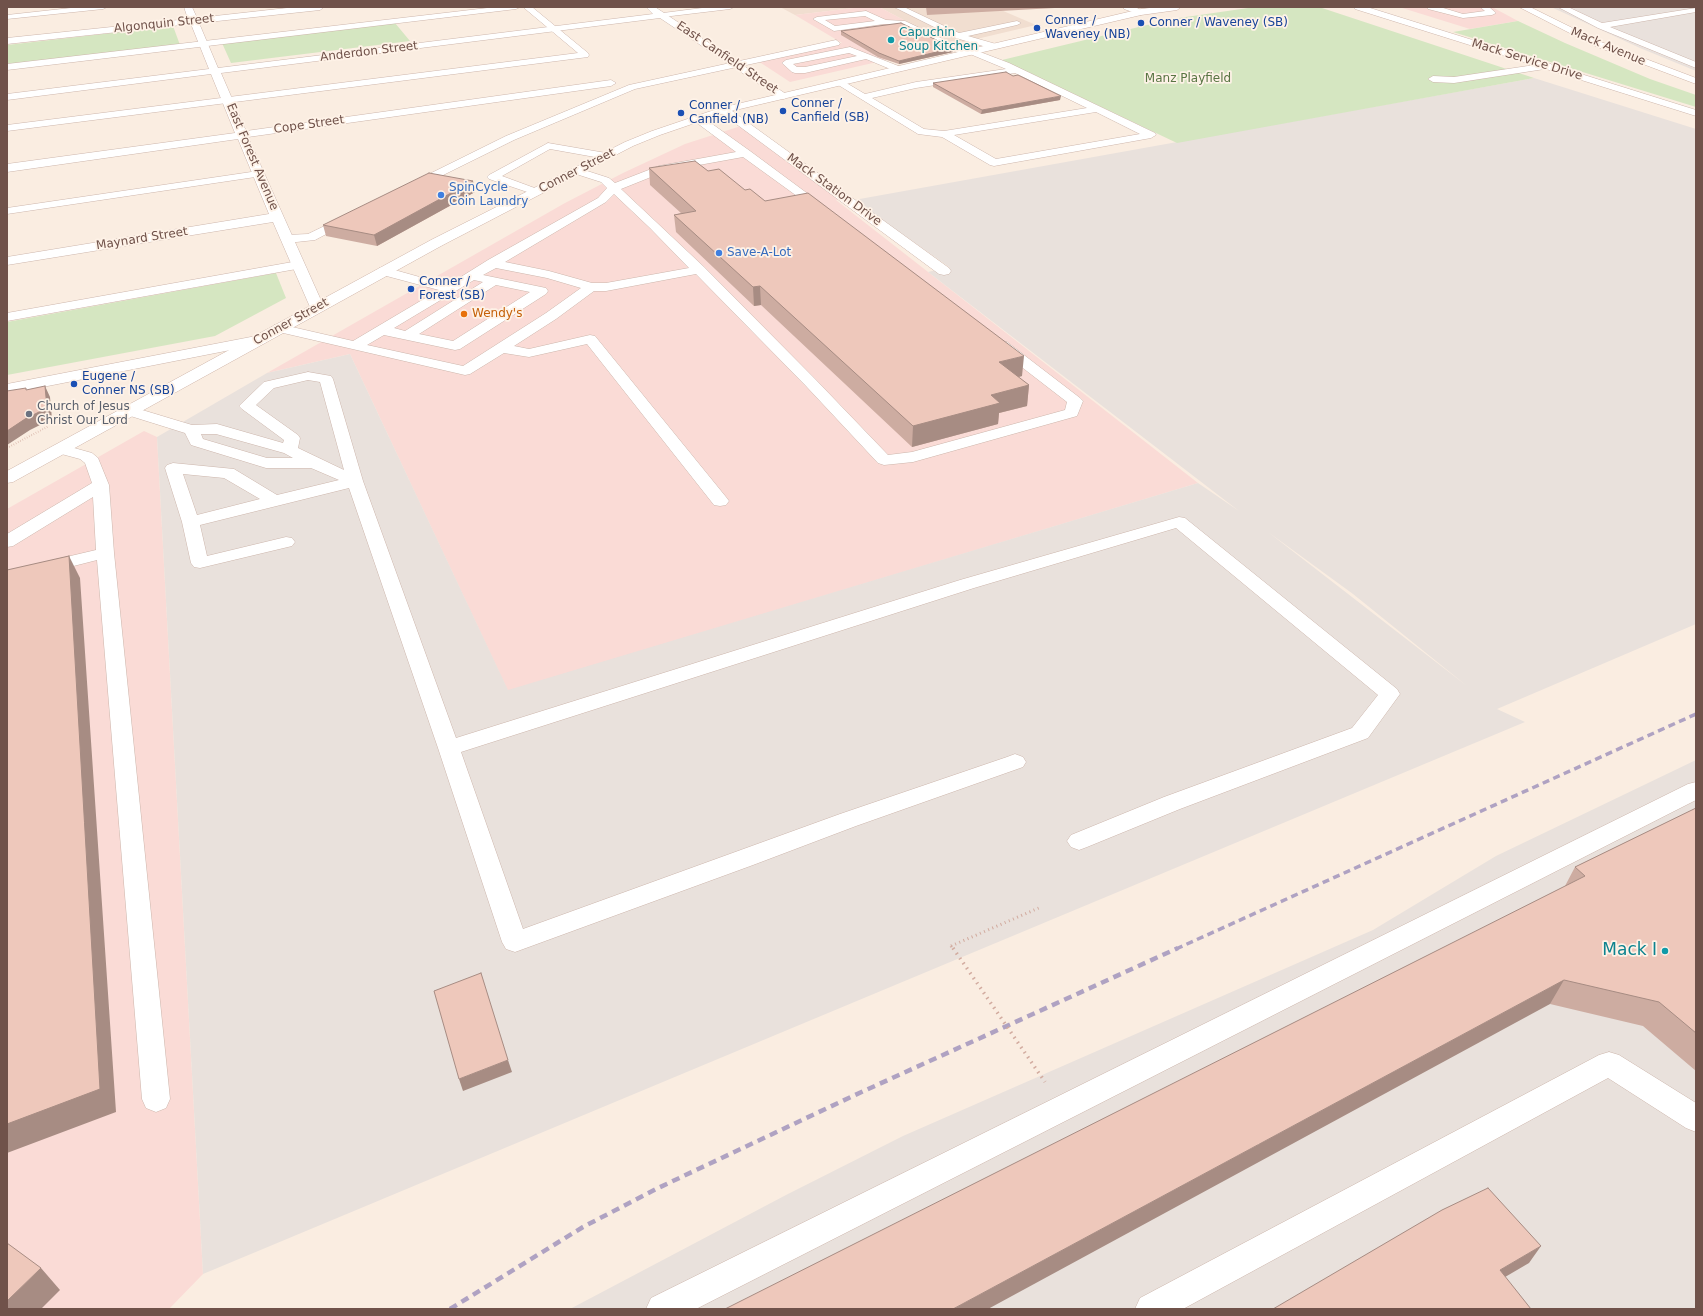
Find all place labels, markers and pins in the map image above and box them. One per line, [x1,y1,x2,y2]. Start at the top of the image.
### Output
place label: Conner / Waveney (NB) [1045,14,1130,42]
place label: Conner / Waveney (SB) [1149,16,1288,30]
marker: Conner / Waveney (SB) [1136,18,1146,28]
marker: Conner / Waveney (NB) [1032,23,1042,33]
place label: Capuchin Soup Kitchen [899,26,978,54]
marker: Capuchin Soup Kitchen [886,35,896,45]
place label: Conner / Canfield (SB) [791,97,869,125]
place label: Conner / Canfield (NB) [689,99,769,127]
marker: Conner / Canfield (SB) [778,106,788,116]
marker: Conner / Canfield (NB) [676,108,686,118]
place label: SpinCycle Coin Laundry [449,181,528,209]
marker: SpinCycle Coin Laundry [436,190,446,200]
place label: Save-A-Lot [727,246,791,260]
marker: Save-A-Lot [714,248,724,258]
place label: Conner / Forest (SB) [419,275,485,303]
marker: Conner / Forest (SB) [406,284,416,294]
place label: Wendy's [472,307,522,321]
marker: Wendy's [459,309,469,319]
place label: Eugene / Conner NS (SB) [82,370,175,398]
marker: Eugene / Conner NS (SB) [69,379,79,389]
place label: Church of Jesus Christ Our Lord [37,400,130,428]
marker: Church of Jesus Christ Our Lord [24,409,34,419]
place label: Mack I [1602,941,1657,961]
marker: Mack I [1660,946,1670,956]

